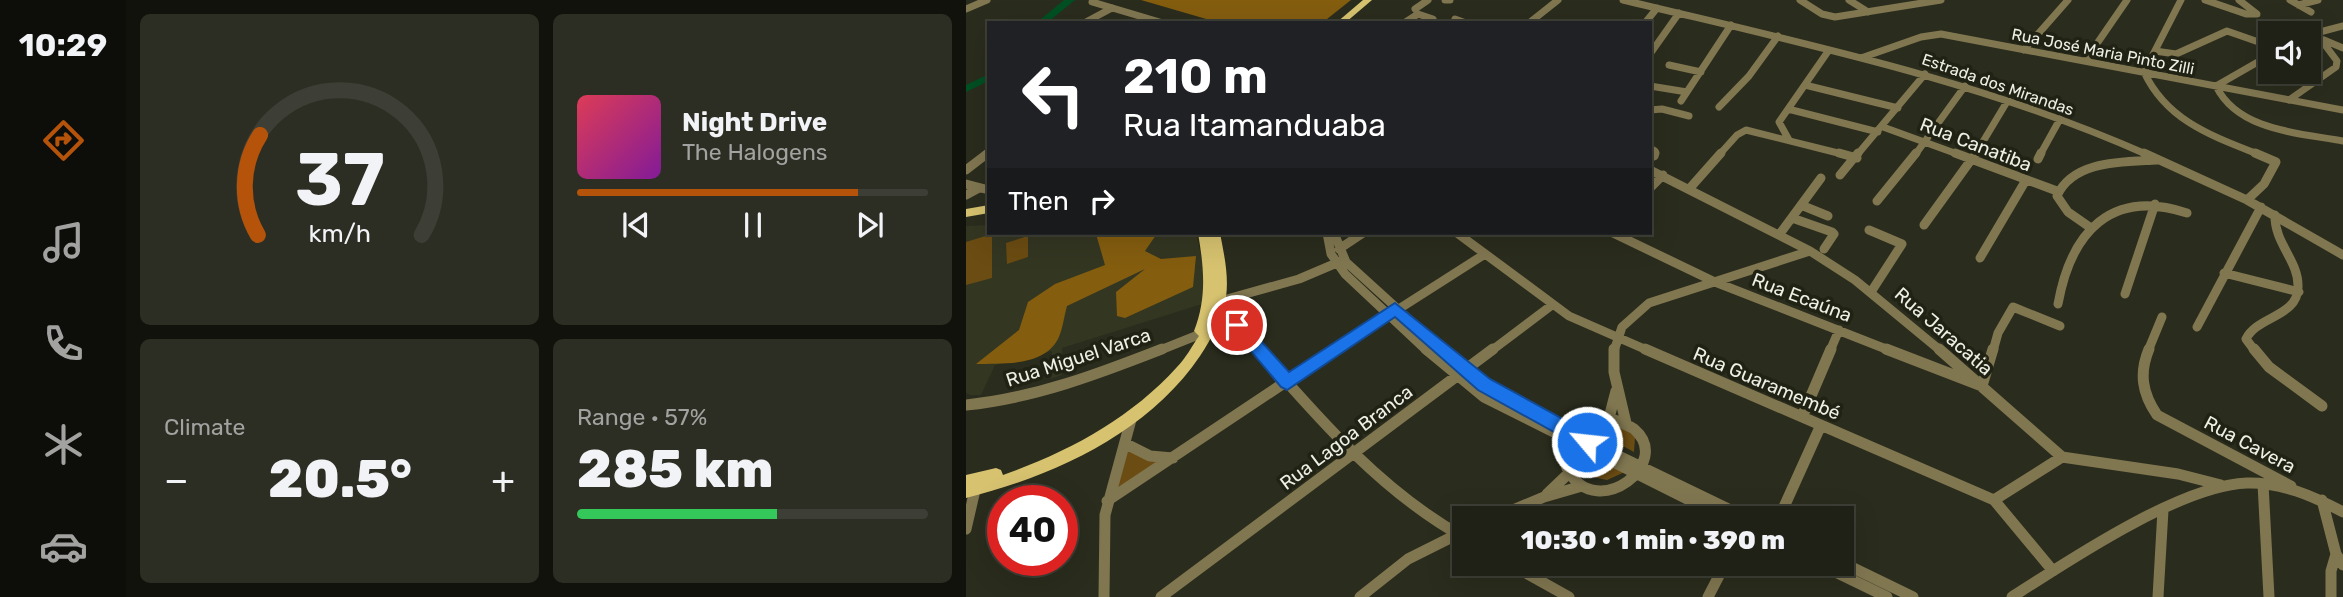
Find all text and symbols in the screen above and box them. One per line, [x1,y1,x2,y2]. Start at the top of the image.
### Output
map controls [2258,21,2321,84]
button: sound [2258,21,2321,84]
street label: Rua José Maria Pinto Zilli [2010,24,2196,79]
text: 10:29 [19,26,107,64]
text: 210 m [1123,47,1268,105]
icon: left [1008,49,1099,140]
street label: Estrada dos Mirandas [1919,50,2076,119]
text: Rua Itamanduaba [1123,106,1386,144]
text: Night Drive [682,107,827,138]
street label: Rua Canatiba [1917,113,2035,176]
icon: directions [39,116,88,165]
text: 37 [295,138,384,224]
text: The Halogens [682,138,828,166]
icon: right [1083,182,1121,220]
text: Then [1008,186,1069,217]
icon: previous [617,206,655,244]
icon: pause [734,206,772,244]
icon: next [851,206,889,244]
icon: music [39,218,88,267]
text: km/h [308,219,371,248]
street label: Rua Ecaúna [1749,268,1855,327]
street label: Rua Jaracatia [1890,283,1997,380]
pin [1207,295,1267,355]
icon: arrive [1218,306,1256,344]
icon: phone [39,319,88,368]
street label: Rua Miguel Varca [1003,323,1153,392]
street label: Rua Guaramembé [1690,342,1844,425]
street label: Rua Lagoa Branca [1275,380,1417,495]
text: Range · 57% [577,403,707,431]
position arrow [1550,405,1624,479]
street label: Rua Cavera [2200,411,2299,478]
text: Climate [164,413,245,441]
icon: climate [39,420,88,469]
text: 285 km [577,438,774,500]
text: 20.5° [268,448,412,510]
text: − [164,457,189,503]
text: + [491,457,515,503]
speed limit sign: 40 [987,485,1078,576]
icon: car [39,522,88,571]
text: 10:30 · 1 min · 390 m [1521,525,1785,556]

